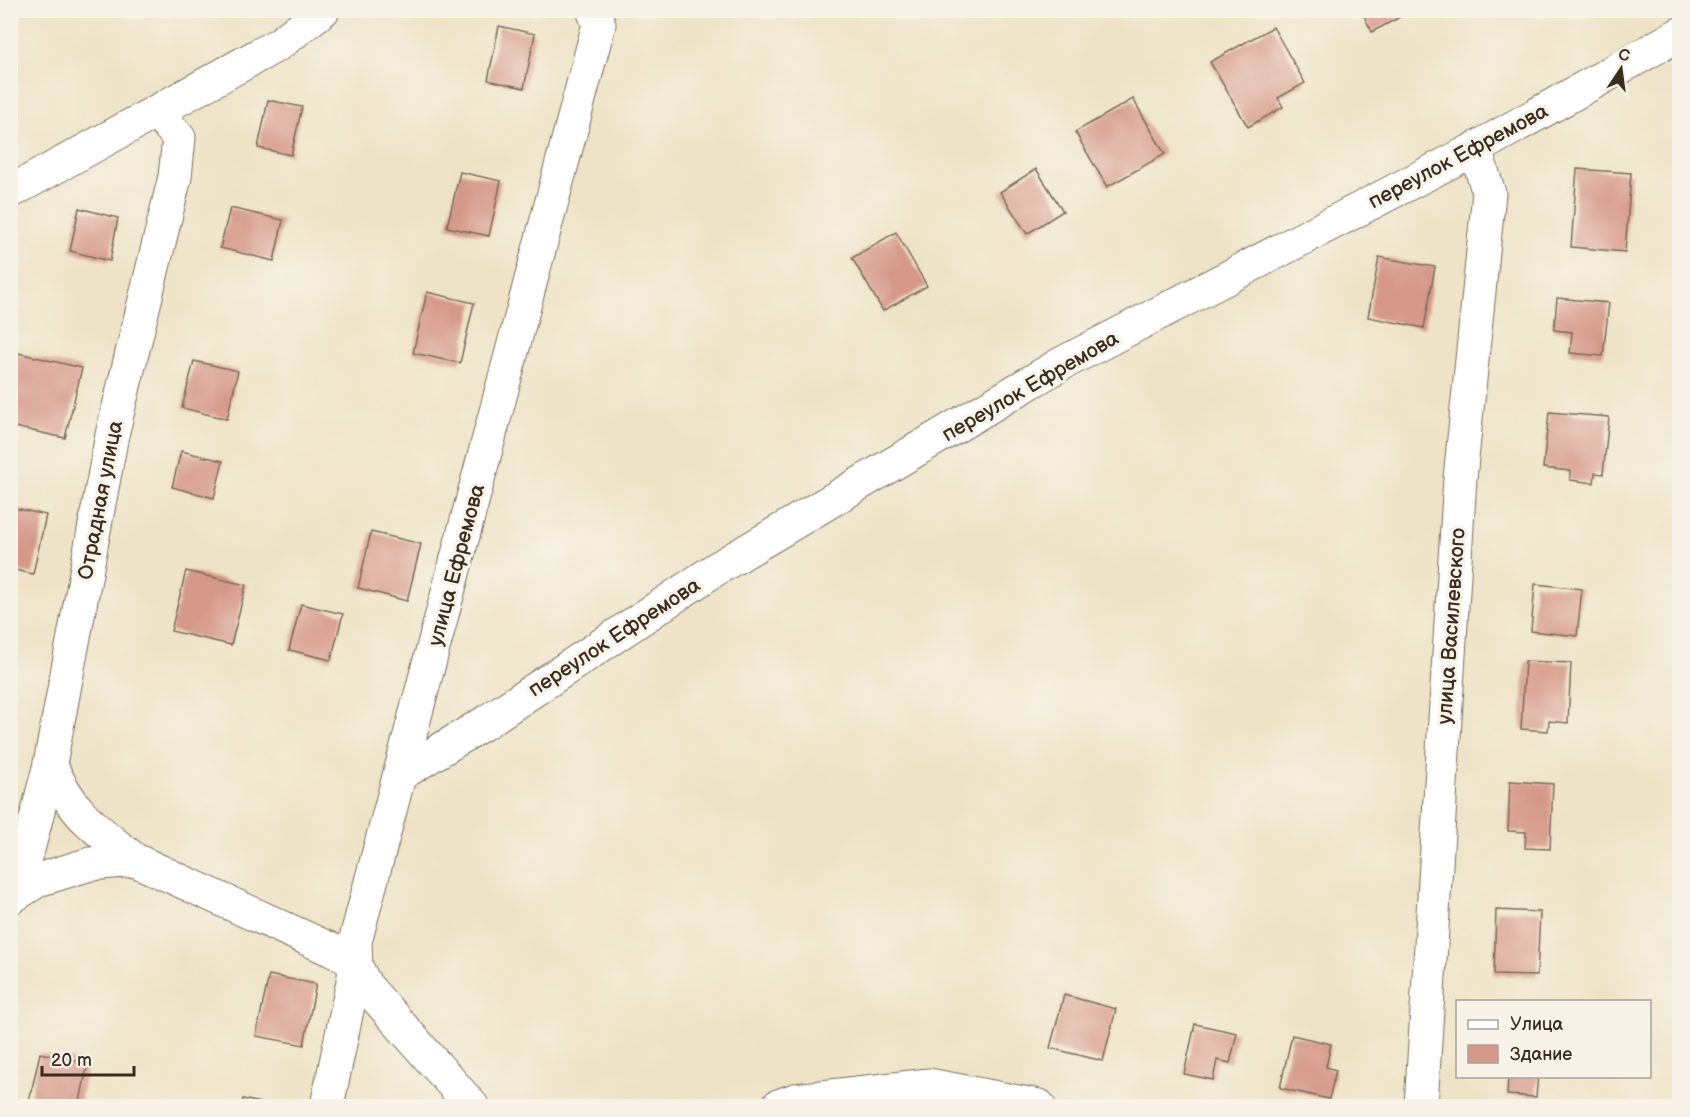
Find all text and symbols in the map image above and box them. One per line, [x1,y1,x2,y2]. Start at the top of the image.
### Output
north arrow [1591,39,1651,99]
text: С [1616,45,1632,66]
street label: переулок Ефремова [1364,98,1553,214]
street label: переулок Ефремова [937,325,1124,447]
street label: Отрадная улица [73,418,128,582]
street label: улица Ефремова [423,481,490,649]
street label: улица Василевского [1432,527,1471,725]
street label: переулок Ефремова [524,572,705,702]
legend [1456,1000,1651,1078]
text: Улица [1510,1014,1564,1035]
scale bar [42,1039,134,1077]
text: Здание [1510,1044,1572,1065]
text: 20 m [51,1050,92,1071]

